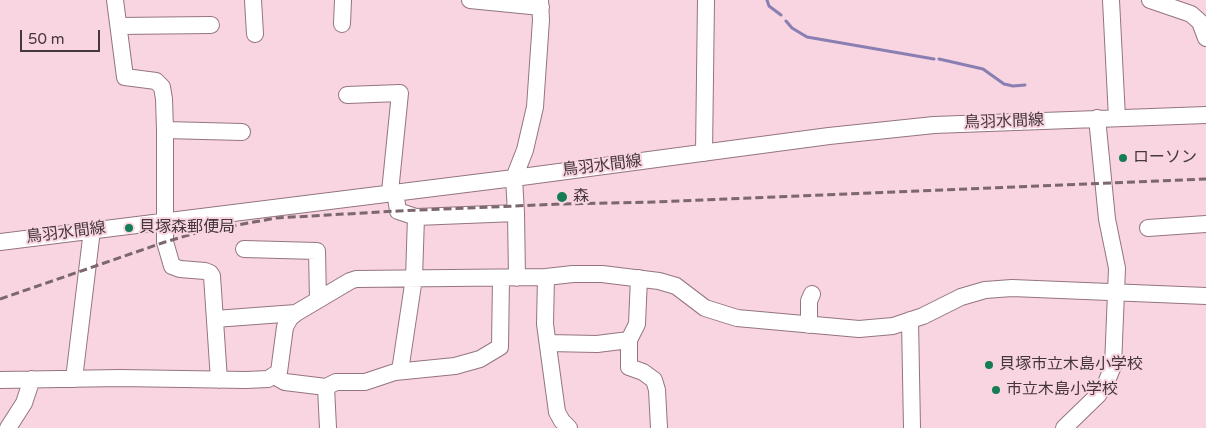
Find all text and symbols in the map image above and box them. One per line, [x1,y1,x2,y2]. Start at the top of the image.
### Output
scale bar [22,20,102,52]
text: 50 m [28,30,65,48]
street label: 鳥羽水間線 [964,111,1044,133]
place label: ローソン [1133,148,1197,168]
street label: 鳥羽水間線 [561,152,643,180]
marker: ローソン [1117,152,1129,164]
place label: 森 [573,187,589,207]
marker: 森 [555,190,569,204]
place label: 貝塚森郵便局 [139,218,235,238]
street label: 鳥羽水間線 [25,219,107,247]
marker: 貝塚森郵便局 [123,222,135,234]
place label: 貝塚市立木島小学校 [999,355,1143,375]
marker: 貝塚市立木島小学校 [983,359,995,371]
place label: 市立木島小学校 [1006,380,1118,400]
marker: 市立木島小学校 [990,384,1002,396]

